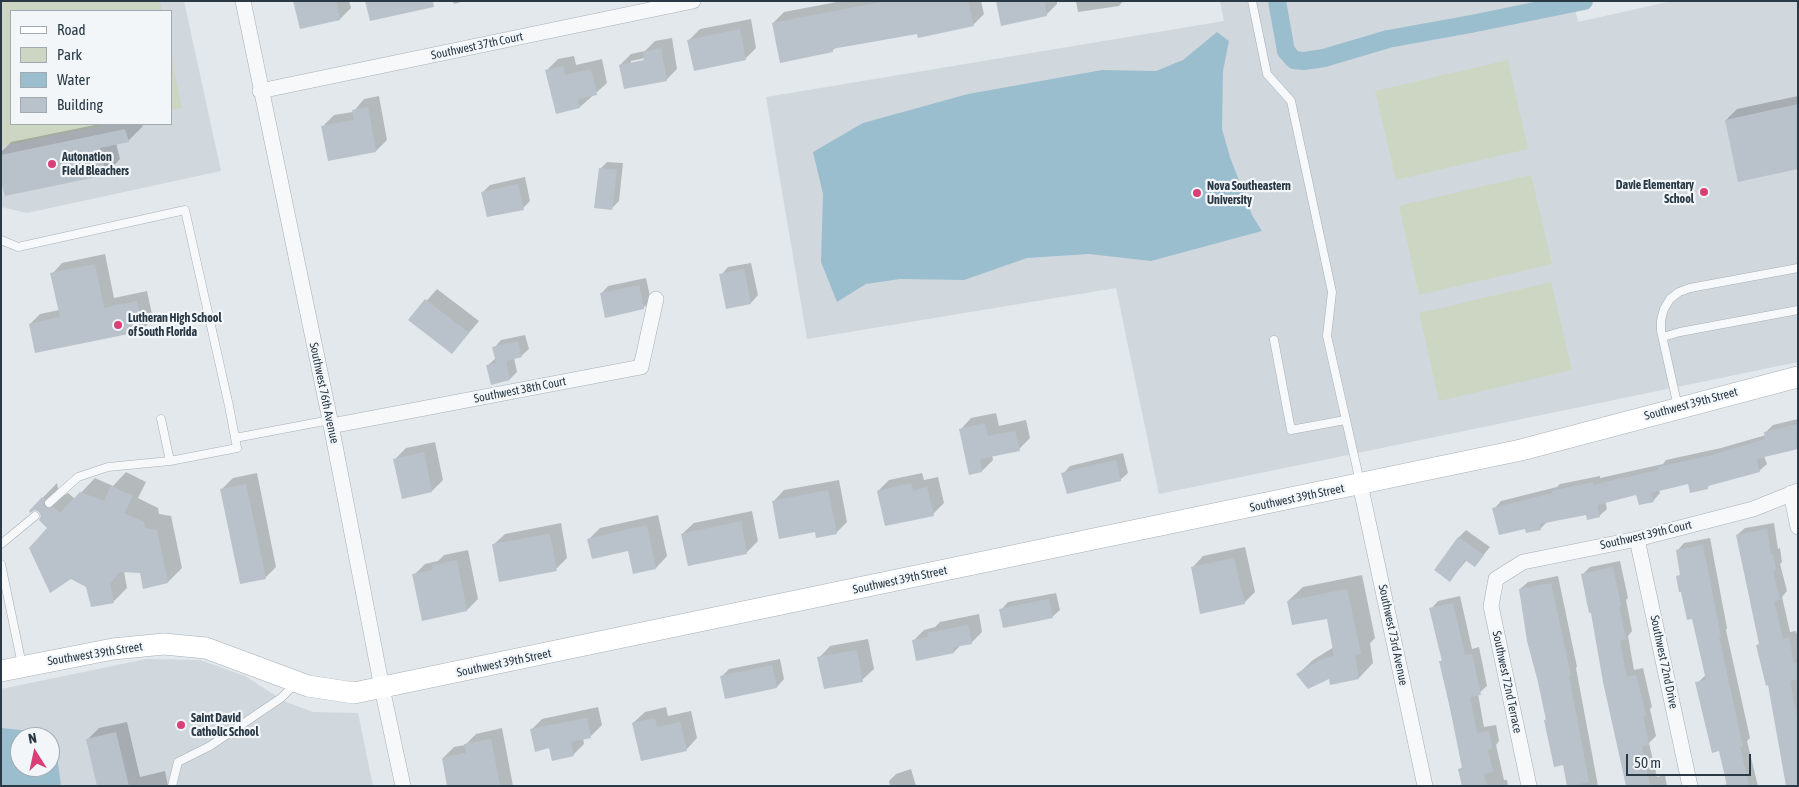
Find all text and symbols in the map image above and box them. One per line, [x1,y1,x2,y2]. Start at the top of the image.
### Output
legend [10,10,172,125]
text: Road [57,21,86,38]
street label: Southwest 37th Court [430,29,524,63]
text: Park [57,46,82,63]
text: Water [57,71,90,88]
text: Building [57,96,103,113]
place label: Autonation FIeld Bleachers [62,150,129,178]
marker: Autonation FIeld Bleachers [46,158,58,170]
place label: Davie Elementary School [1616,178,1694,206]
place label: Nova Southeastern University [1207,179,1291,207]
marker: Davie Elementary School [1698,186,1710,198]
marker: Nova Southeastern University [1191,187,1203,199]
place label: Lutheran High School of South Florida [128,311,222,339]
marker: Lutheran High School of South Florida [112,319,124,331]
street label: Southwest 76th Avenue [306,341,342,445]
street label: Southwest 38th Court [473,374,567,406]
street label: Southwest 39th Street [1643,385,1739,423]
street label: Southwest 39th Street [1248,481,1346,515]
street label: Southwest 39th Court [1599,517,1693,553]
street label: Southwest 39th Street [851,563,949,597]
street label: Southwest 73rd Avenue [1375,583,1411,687]
street label: Southwest 72nd Drive [1647,614,1681,710]
street label: Southwest 72nd Terrace [1489,629,1525,735]
street label: Southwest 39th Street [46,639,144,669]
street label: Southwest 39th Street [455,646,553,680]
place label: Saint David Catholic School [191,711,259,739]
marker: Saint David Catholic School [175,719,187,731]
north arrow [10,727,60,777]
text: N [27,730,38,747]
scale bar [1629,744,1754,776]
text: 50 m [1634,754,1661,771]

